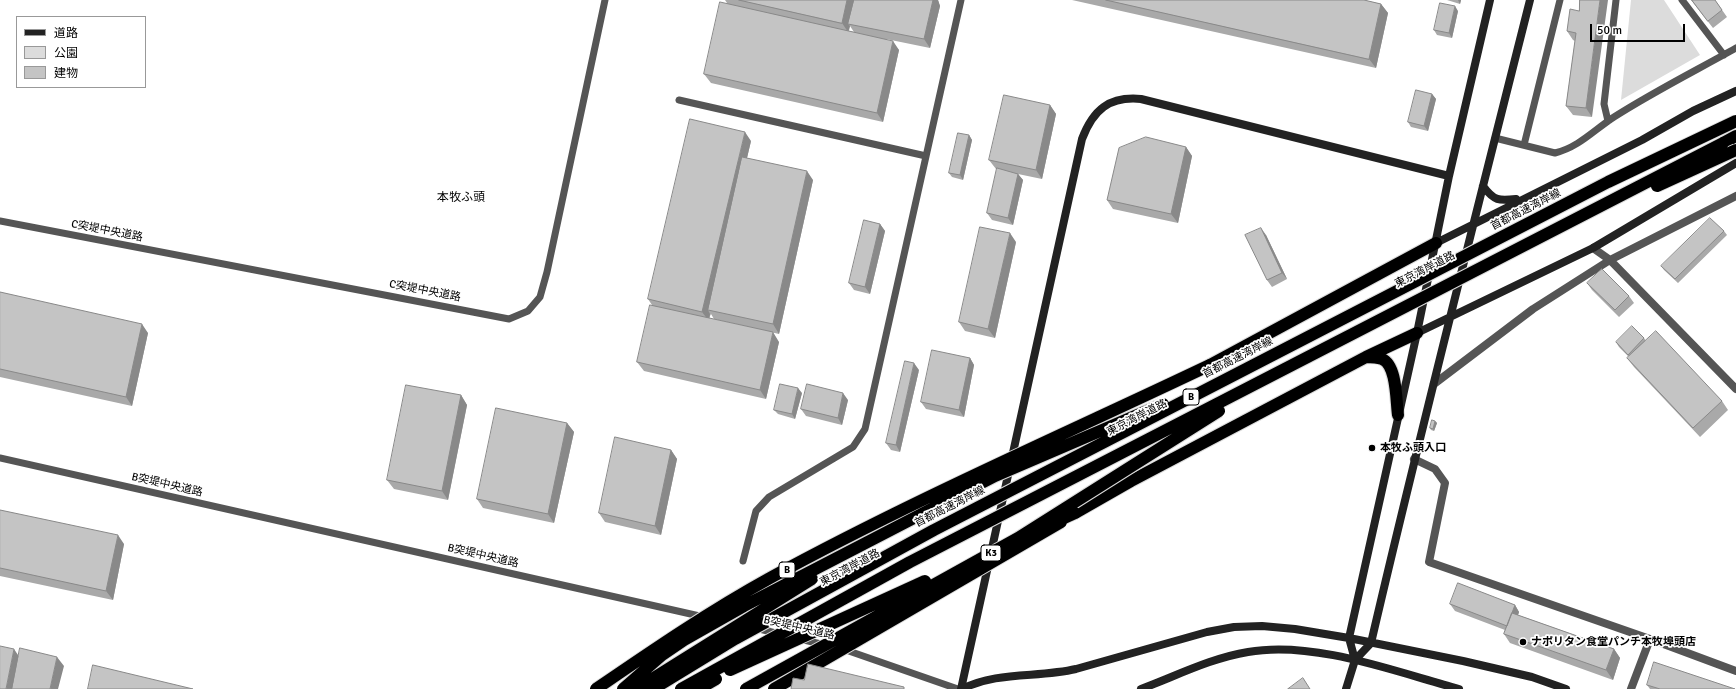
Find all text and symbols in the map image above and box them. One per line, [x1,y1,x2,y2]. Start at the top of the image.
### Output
legend [16,16,146,88]
scale bar [1592,16,1687,42]
text: 50 m [1597,23,1622,38]
text: 道路 [54,26,78,41]
text: 公園 [54,46,78,61]
text: 建物 [54,66,78,81]
street label: 首都高速湾岸線 [1489,187,1563,233]
district label: 本牧ふ頭 [437,191,485,205]
street label: C突堤中央道路 [70,218,144,244]
street label: 東京湾岸道路 [1393,249,1457,291]
street label: C突堤中央道路 [388,278,462,304]
street label: 首都高速湾岸線 [1201,335,1275,381]
road number: B [1183,389,1199,405]
street label: 東京湾岸道路 [1105,397,1169,439]
place label: 本牧ふ頭入口 [1380,441,1446,455]
marker: 本牧ふ頭入口 [1367,443,1377,453]
street label: B突堤中央道路 [130,470,204,500]
street label: 首都高速湾岸線 [913,484,987,530]
street label: B突堤中央道路 [446,541,520,571]
road number: K3 [981,545,1001,561]
street label: 東京湾岸道路 [818,547,882,589]
road number: B [779,562,795,578]
street label: B突堤中央道路 [762,613,836,643]
place label: ナポリタン食堂パンチ本牧埠頭店 [1531,635,1696,649]
marker: ナポリタン食堂パンチ本牧埠頭店 [1518,637,1528,647]

